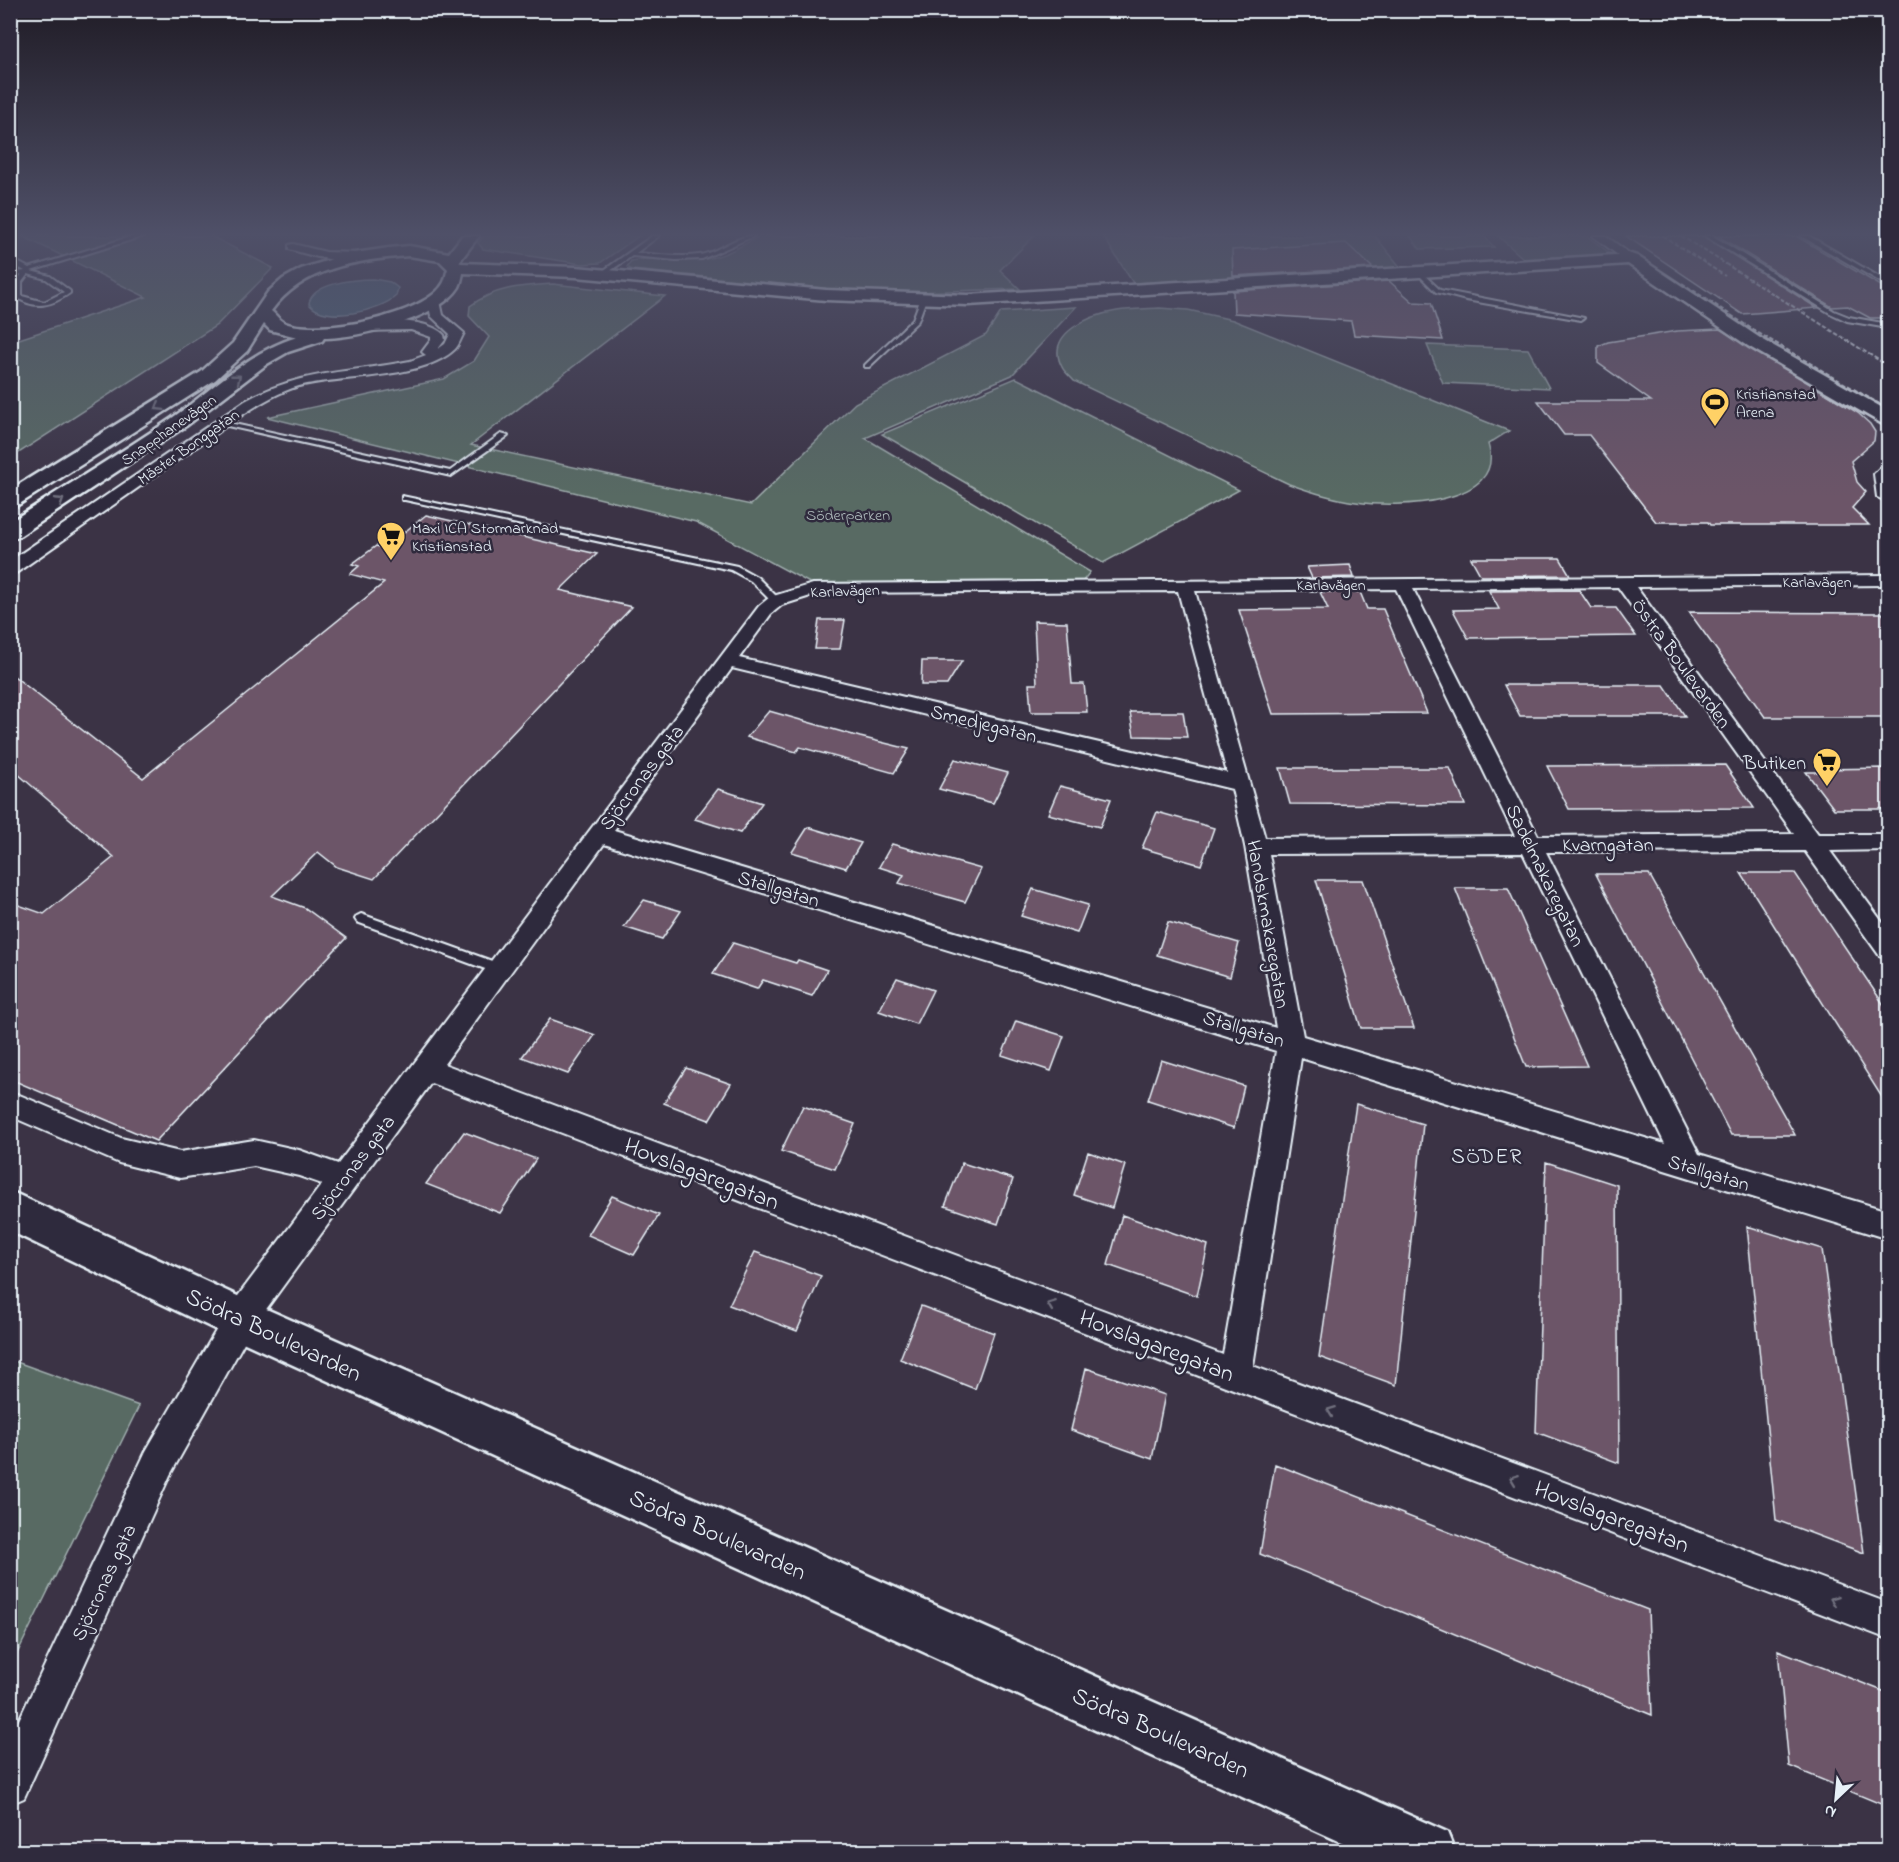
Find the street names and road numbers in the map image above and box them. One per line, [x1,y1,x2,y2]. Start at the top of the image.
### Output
street label: Snapphanevägen [117,389,222,472]
street label: Mäster Bonggatan [133,404,245,492]
street label: Karlavägen [1782,571,1852,595]
street label: Karlavägen [1296,574,1366,598]
street label: Karlavägen [810,579,880,605]
street label: Östra Boulevarden [1623,593,1737,736]
street label: Smedjegatan [927,698,1040,754]
street label: Sjöcronas gata [594,720,693,838]
street label: Sadelmakaregatan [1496,800,1591,953]
street label: Kvarngatan [1562,832,1654,862]
street label: Handskmakaregatan [1236,838,1296,1011]
street label: Stallgatan [733,864,823,918]
street label: Stallgatan [1198,1004,1288,1058]
street label: Sjöcronas gata [305,1110,404,1228]
street label: Hovslagaregatan [619,1130,784,1221]
street label: Stallgatan [1663,1148,1753,1202]
street label: Södra Boulevarden [179,1280,367,1392]
street label: Hovslagaregatan [1074,1302,1239,1393]
street label: Hovslagaregatan [1529,1473,1694,1564]
street label: Södra Boulevarden [623,1482,811,1591]
street label: Sjöcronas gata [66,1520,146,1647]
street label: Södra Boulevarden [1066,1680,1254,1789]

